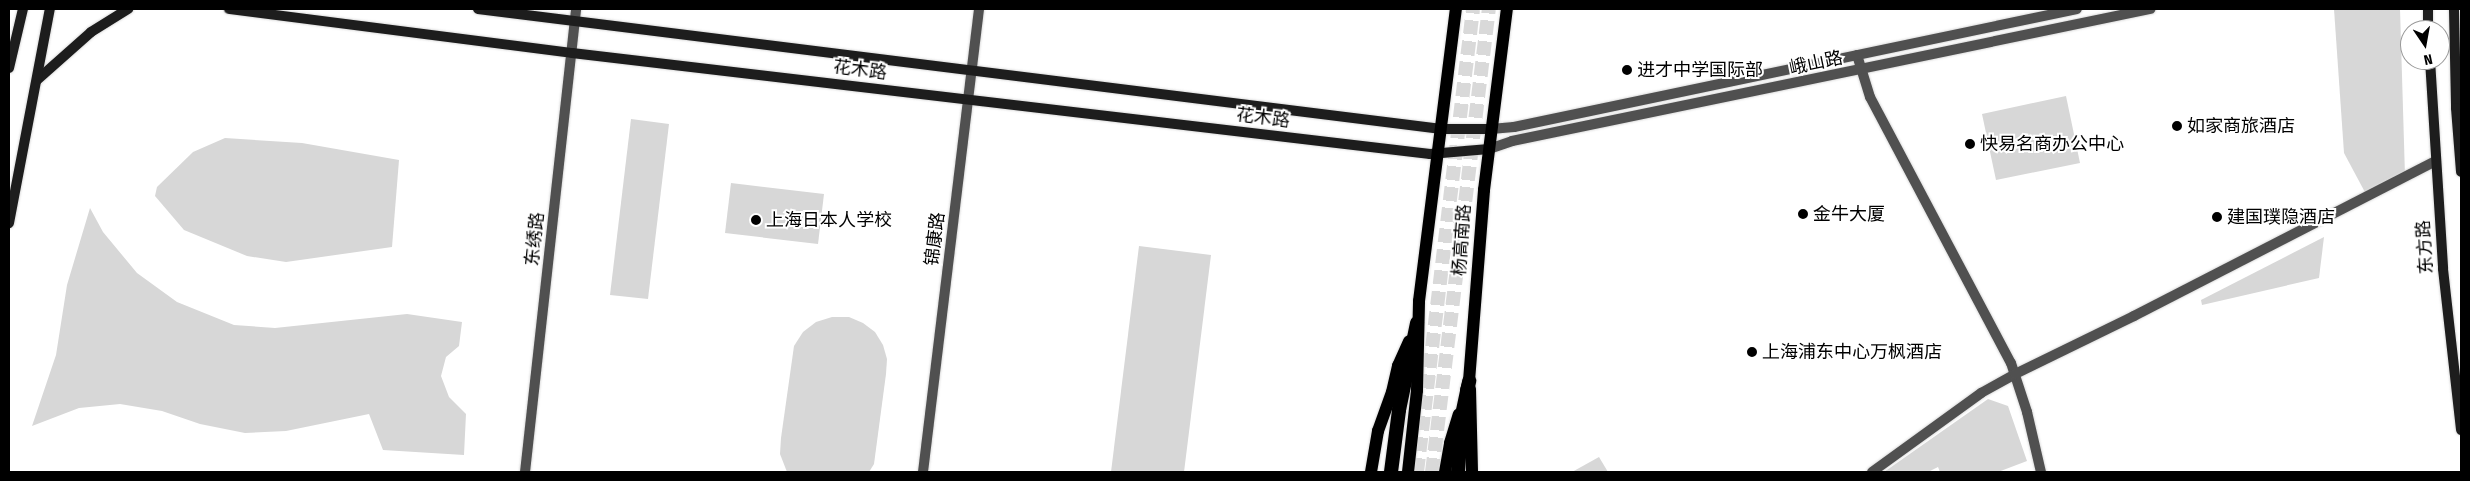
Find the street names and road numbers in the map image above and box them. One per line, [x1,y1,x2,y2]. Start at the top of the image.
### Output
street label: 峨山路 [1787,47,1845,79]
street label: 花木路 [832,56,888,84]
street label: 花木路 [1235,104,1291,132]
street label: 杨高南路 [1449,203,1475,277]
street label: 东绣路 [521,211,549,267]
street label: 锦康路 [921,211,949,267]
street label: 东方路 [2412,219,2438,275]

